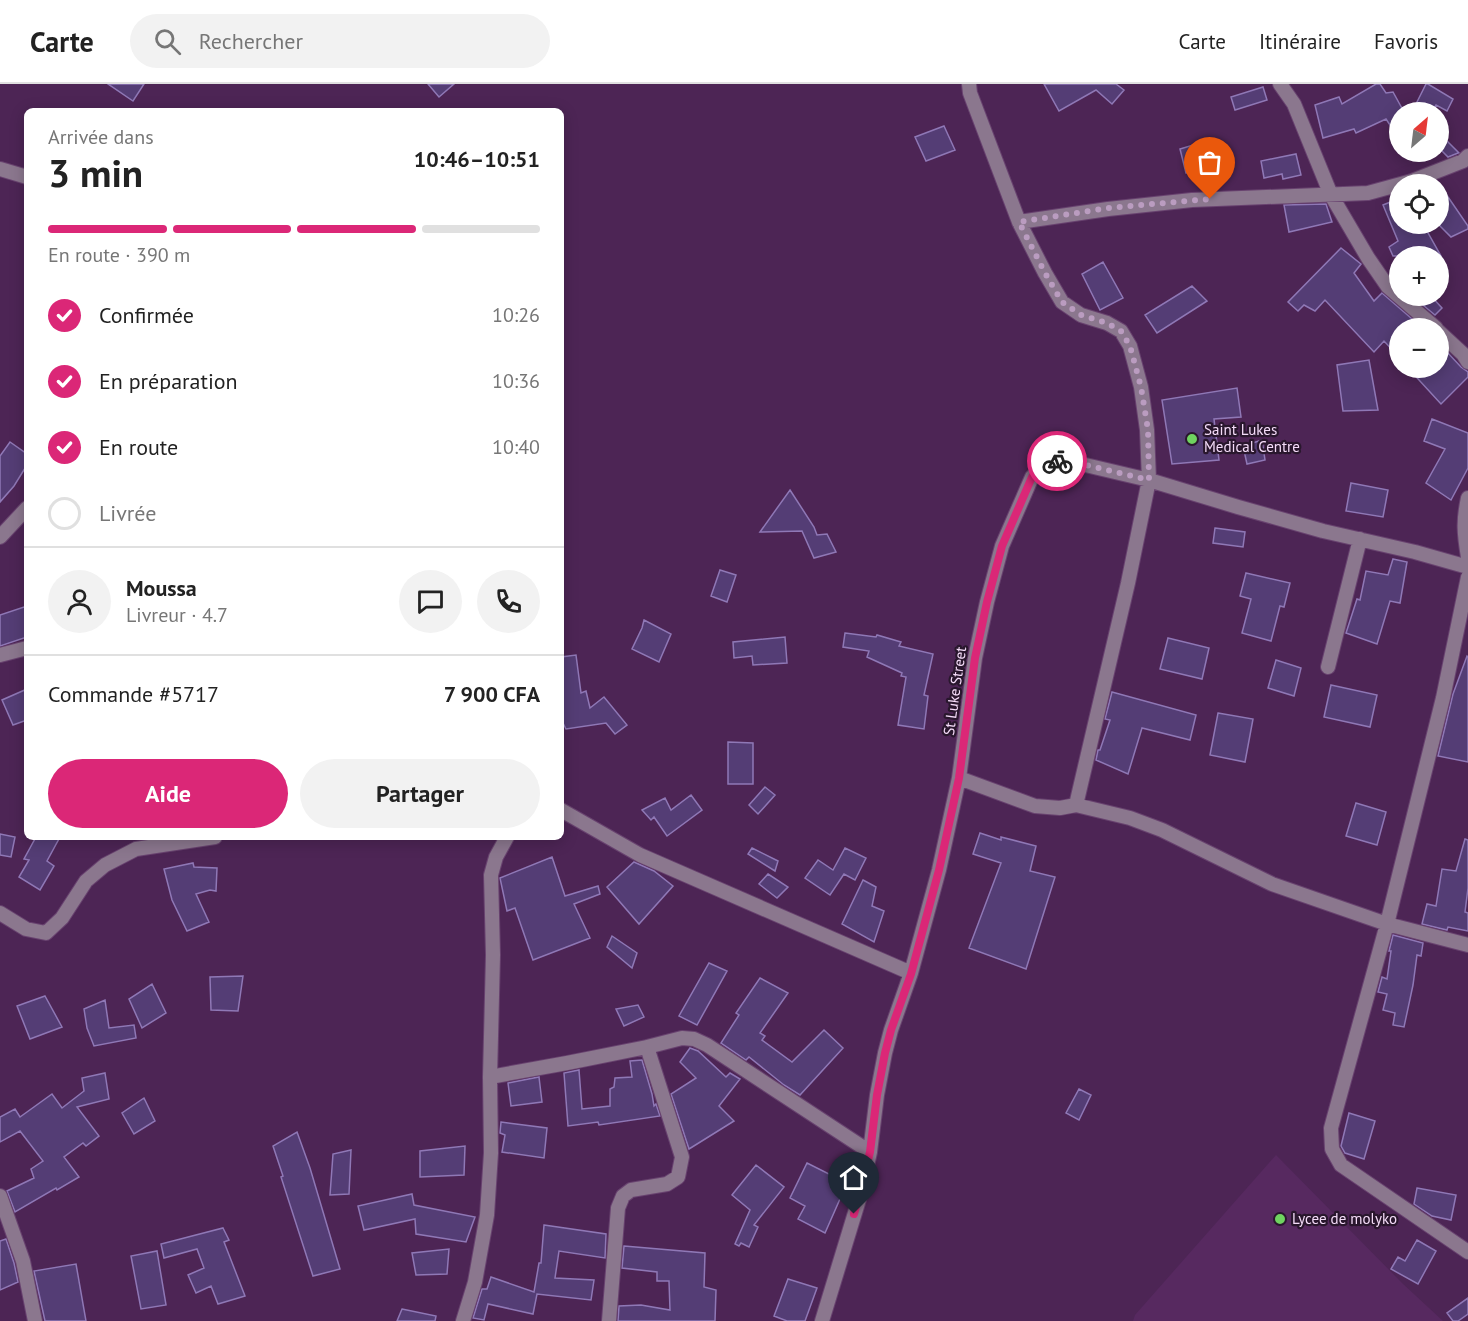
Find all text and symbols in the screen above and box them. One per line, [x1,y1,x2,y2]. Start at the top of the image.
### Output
search box [130,14,550,68]
text: Carte [30,23,94,60]
icon: search [151,25,184,58]
text: Rechercher [199,27,303,55]
text: Carte [1179,28,1226,55]
text: Itinéraire [1259,28,1341,55]
text: Favoris [1374,28,1438,55]
north arrow [1389,102,1449,162]
map controls [1389,102,1449,378]
text: Arrivée dans [48,124,154,150]
pin [1184,137,1235,199]
text: 10:46–10:51 [414,145,540,173]
icon: bag [1193,146,1226,179]
text: 3 min [48,147,143,198]
button: locate [1389,174,1449,234]
text: En route · 390 m [48,242,190,268]
button: + [1389,246,1449,306]
icon: check [48,299,81,332]
text: Confirmée [99,301,194,329]
text: 10:26 [492,302,540,328]
button: − [1389,318,1449,378]
icon: check [48,365,81,398]
text: En préparation [99,367,238,395]
text: 10:36 [492,368,540,394]
place label: Saint Lukes Medical Centre [1204,420,1300,456]
icon: check [48,431,81,464]
courier [1027,431,1087,491]
marker: Saint Lukes Medical Centre [1185,432,1199,446]
text: En route [99,433,178,461]
text: 10:40 [492,434,540,460]
icon: bike [1041,445,1074,478]
text: Livrée [99,499,156,527]
button: person [48,570,111,633]
button: chat [399,570,462,633]
button: phone [477,570,540,633]
text: Moussa [126,574,197,602]
text: Livreur · 4.7 [126,602,228,628]
street label: St Luke Street [939,645,970,737]
text: Commande #5717 [48,680,219,708]
text: 7 900 CFA [444,680,540,708]
button: Aide [48,759,288,828]
button: Partager [300,759,540,828]
pin [828,1152,879,1214]
icon: home [837,1161,870,1194]
place label: Lycee de molyko [1292,1209,1397,1228]
marker: Lycee de molyko [1273,1212,1287,1226]

